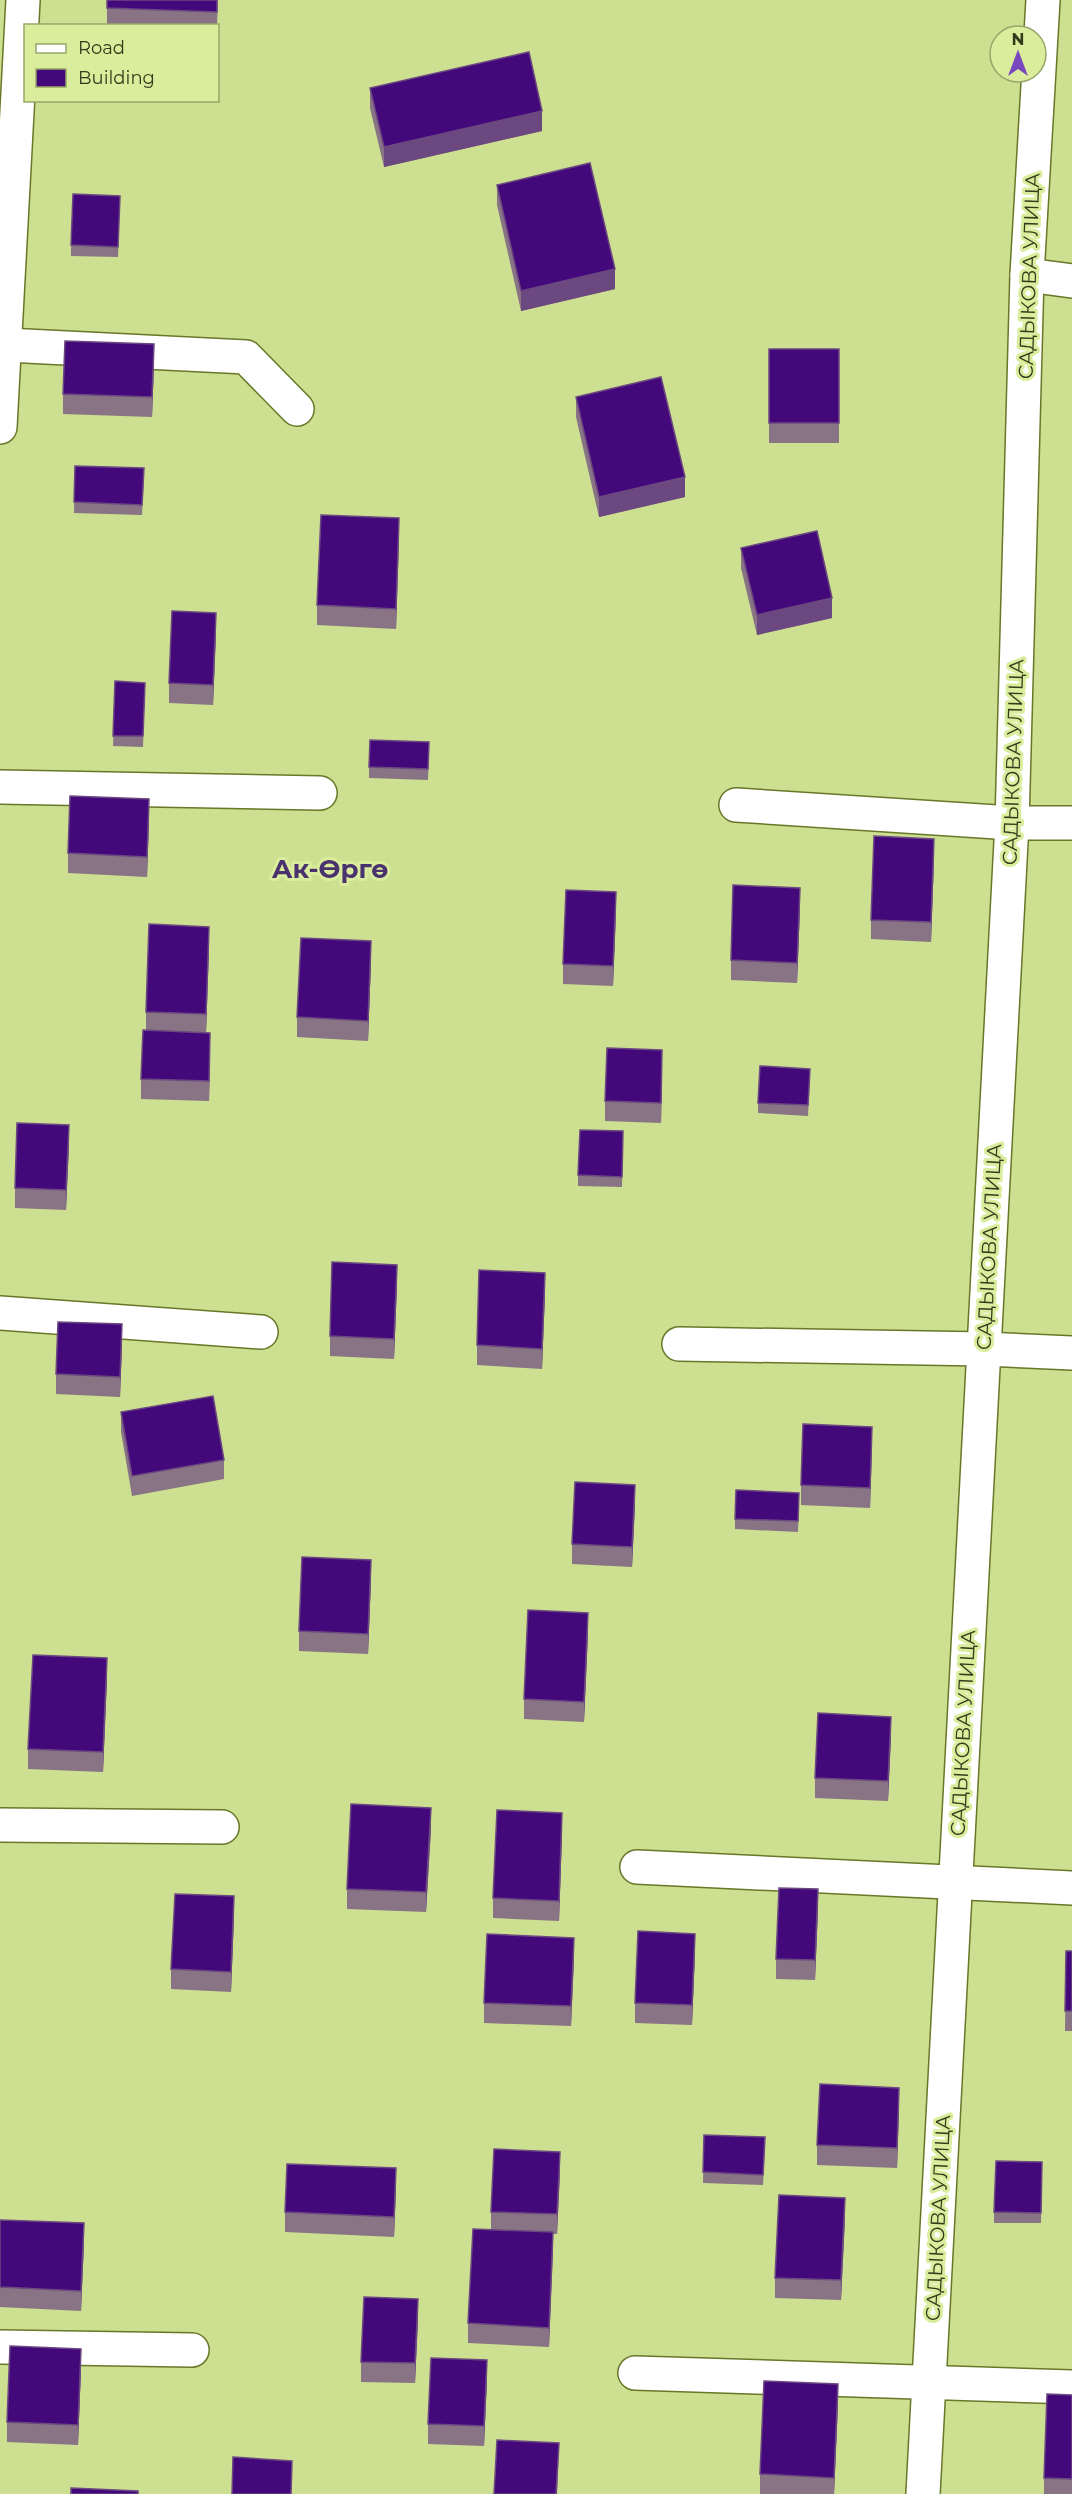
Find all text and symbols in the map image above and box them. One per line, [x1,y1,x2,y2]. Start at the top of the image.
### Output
legend [24,24,219,102]
north arrow [988,24,1048,84]
text: N [1012,30,1024,49]
text: Road [78,37,125,59]
text: Building [78,67,155,89]
street label: САДЫКОВА УЛИЦА [1013,172,1045,380]
street label: САДЫКОВА УЛИЦА [997,658,1029,866]
district label: Ак-Өргө [272,853,388,885]
street label: САДЫКОВА УЛИЦА [972,1143,1006,1351]
street label: САДЫКОВА УЛИЦА [946,1629,980,1837]
street label: САДЫКОВА УЛИЦА [921,2114,955,2322]

